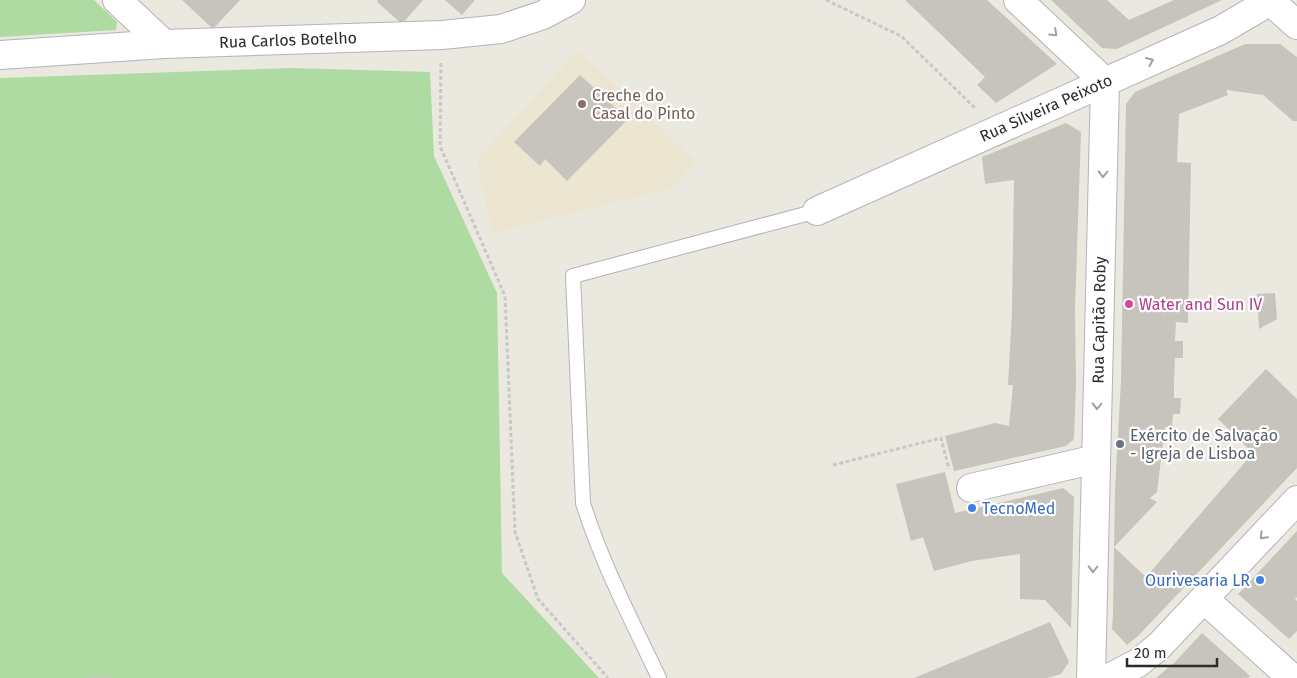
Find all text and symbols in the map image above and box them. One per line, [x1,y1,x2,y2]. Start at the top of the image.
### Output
one-way arrow [1049,27,1058,36]
street label: Rua Carlos Botelho [219,28,357,52]
one-way arrow [1145,57,1154,68]
street label: Rua Silveira Peixoto [977,70,1115,146]
place label: Creche do Casal do Pinto [592,86,695,123]
marker: Creche do Casal do Pinto [576,98,588,110]
one-way arrow [1098,170,1108,178]
street label: Rua Capitão Roby [1088,256,1110,384]
place label: Water and Sun IV [1139,295,1262,314]
marker: Water and Sun IV [1123,298,1135,310]
one-way arrow [1092,402,1103,410]
place label: Exército de Salvação - Igreja de Lisboa [1130,426,1278,463]
marker: Exército de Salvação - Igreja de Lisboa [1114,438,1126,450]
place label: TecnoMed [982,499,1055,518]
marker: TecnoMed [966,502,978,514]
one-way arrow [1260,530,1269,539]
one-way arrow [1088,565,1098,573]
place label: Ourivesaria LR [1145,571,1250,590]
marker: Ourivesaria LR [1254,574,1266,586]
scale bar [1127,636,1217,668]
text: 20 m [1134,644,1167,662]

